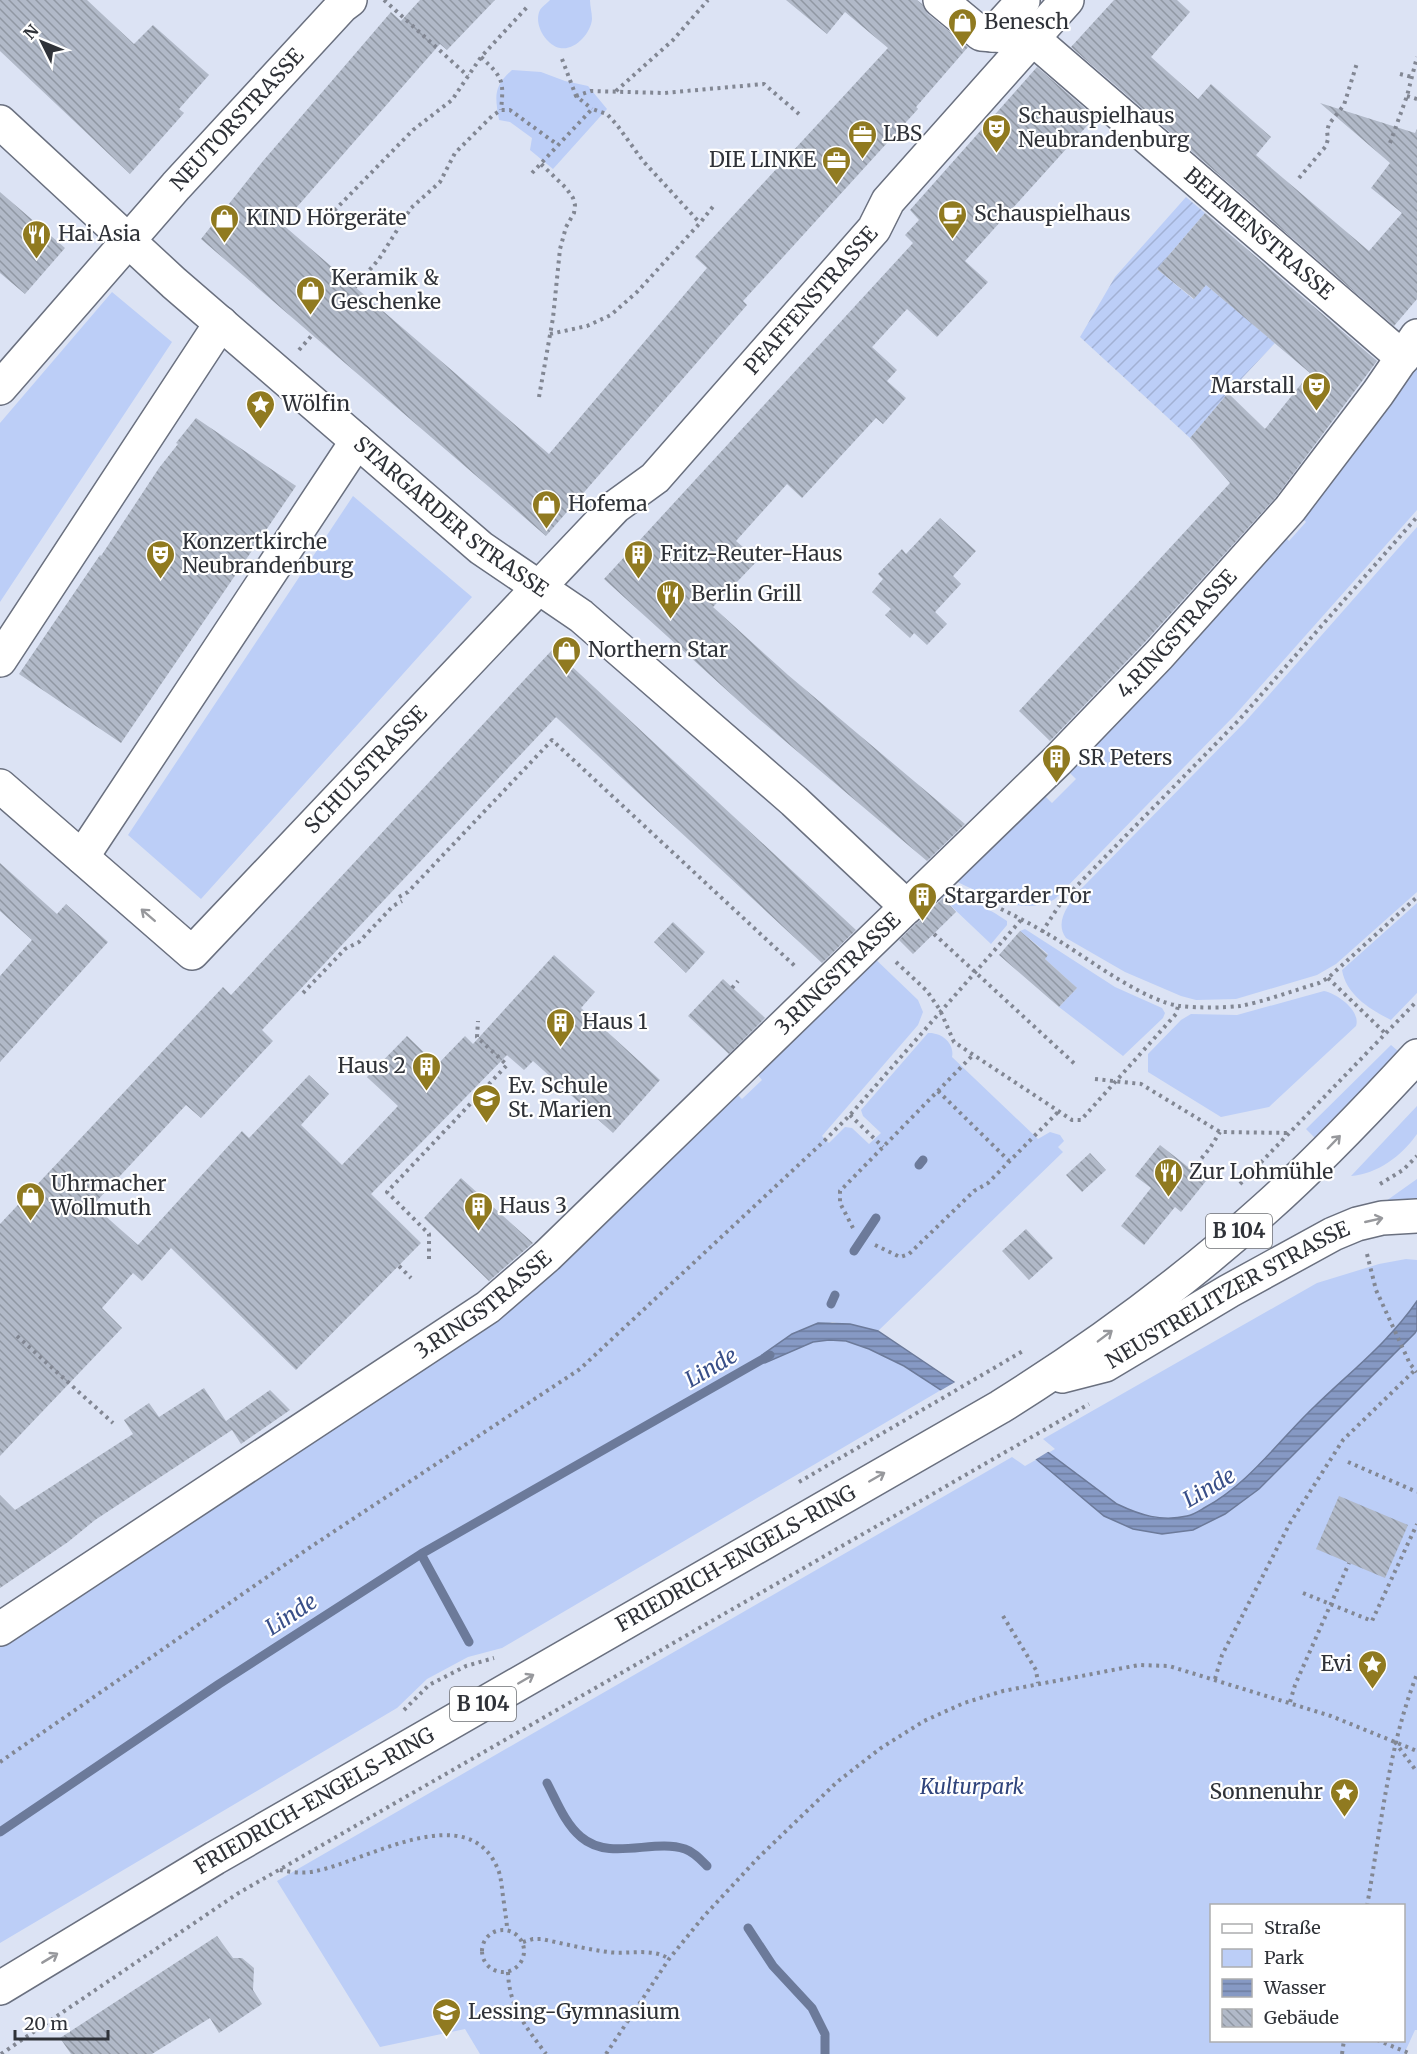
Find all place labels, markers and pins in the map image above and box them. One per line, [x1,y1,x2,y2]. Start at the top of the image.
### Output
shop icon: Benesch [947,6,979,48]
place label: Benesch [984,8,1069,35]
place label: Schauspielhaus Neubrandenburg [1018,102,1190,153]
theatre icon: Schauspielhaus Neubrandenburg [981,112,1013,154]
office icon: LBS [846,118,878,160]
place label: LBS [883,120,922,147]
office icon: DIE LINKE [821,144,853,186]
place label: DIE LINKE [709,146,817,173]
cafe icon: Schauspielhaus [937,198,969,240]
place label: Schauspielhaus [974,200,1130,227]
shop icon: KIND Hörgeräte [209,202,241,244]
place label: KIND Hörgeräte [246,204,407,231]
restaurant icon: Hai Asia [21,218,53,260]
place label: Hai Asia [58,220,141,247]
place label: Keramik & Geschenke [331,264,441,315]
shop icon: Keramik & Geschenke [294,274,326,316]
theatre icon: Marstall [1300,370,1332,412]
place label: Marstall [1211,372,1295,399]
place icon: Wölfin [245,388,277,430]
place label: Wölfin [281,390,350,417]
shop icon: Hofema [531,488,563,530]
place label: Hofema [568,490,647,517]
place label: Konzertkirche Neubrandenburg [182,528,354,579]
theatre icon: Konzertkirche Neubrandenburg [145,538,177,580]
building icon: Fritz-Reuter-Haus [623,538,655,580]
place label: Fritz-Reuter-Haus [660,540,843,567]
restaurant icon: Berlin Grill [654,578,686,620]
place label: Berlin Grill [691,580,802,607]
shop icon: Northern Star [551,634,583,676]
place label: Northern Star [588,636,728,663]
building icon: SR Peters [1041,742,1073,784]
place label: SR Peters [1078,744,1172,771]
building icon: Stargarder Tor [907,880,939,922]
place label: Stargarder Tor [944,882,1091,909]
building icon: Haus 1 [545,1006,577,1048]
place label: Haus 1 [582,1008,648,1035]
building icon: Haus 2 [411,1050,443,1092]
place label: Haus 2 [337,1052,406,1079]
place label: Ev. Schule St. Marien [508,1072,612,1123]
school or university icon: Ev. Schule St. Marien [471,1082,503,1124]
restaurant icon: Zur Lohmühle [1152,1156,1184,1198]
place label: Zur Lohmühle [1189,1158,1333,1185]
place label: Uhrmacher Wollmuth [50,1170,166,1221]
shop icon: Uhrmacher Wollmuth [14,1180,46,1222]
building icon: Haus 3 [462,1190,494,1232]
place label: Haus 3 [499,1192,567,1219]
place icon: Evi [1357,1648,1389,1690]
place label: Evi [1320,1650,1352,1677]
place icon: Sonnenuhr [1328,1776,1360,1818]
place label: Sonnenuhr [1210,1778,1323,1805]
school or university icon: Lessing-Gymnasium [431,1996,463,2038]
place label: Lessing-Gymnasium [468,1998,680,2025]

